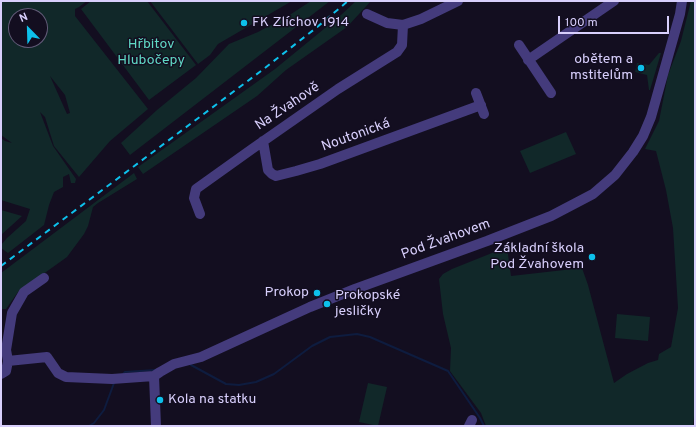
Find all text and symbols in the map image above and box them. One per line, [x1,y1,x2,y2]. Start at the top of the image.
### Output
north arrow [8,8,48,48]
scale bar [560,8,671,34]
text: N [17,10,30,26]
place label: FK Zlíchov 1914 [252,15,349,31]
text: 100 m [565,15,598,31]
marker: FK Zlíchov 1914 [239,18,249,28]
park label: Hřbitov Hlubočepy [117,37,185,70]
place label: obětem a mstitelům [570,52,633,84]
marker: obětem a mstitelům [636,63,646,73]
street label: Na Žvahově [253,79,323,135]
street label: Noutonická [319,116,393,156]
street label: Pod Žvahovem [399,216,493,264]
place label: Základní škola Pod Žvahovem [490,241,584,274]
marker: Základní škola Pod Žvahovem [587,252,597,262]
place label: Prokop [265,285,309,301]
marker: Prokop [312,288,322,298]
place label: Prokopské jesličky [335,288,400,320]
marker: Prokopské jesličky [322,299,332,309]
place label: Kola na statku [168,392,256,408]
marker: Kola na statku [155,395,165,405]

